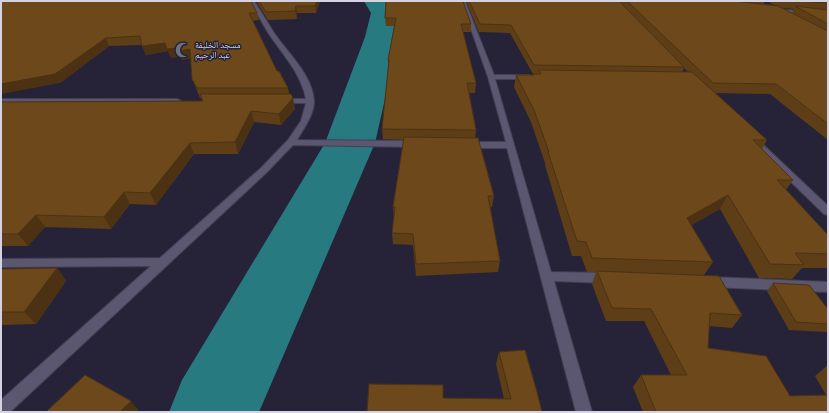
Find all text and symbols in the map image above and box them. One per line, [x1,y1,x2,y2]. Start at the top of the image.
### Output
place label: مسجد الخليفة عبد الرحيم [195,39,241,61]
mosque icon: مسجد الخليفة عبد الرحيم [174,41,192,59]

